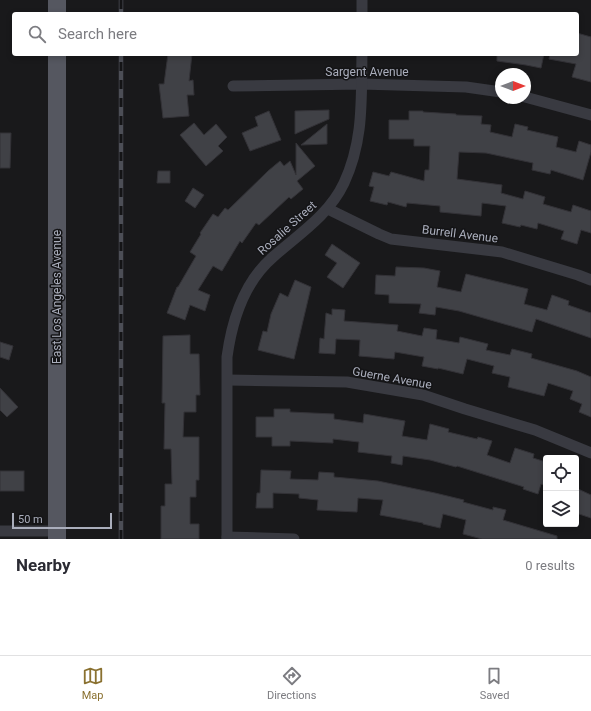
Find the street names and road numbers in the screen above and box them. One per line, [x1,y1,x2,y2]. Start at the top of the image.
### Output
street label: Sargent Avenue [325,65,409,79]
street label: Rosalie Street [255,198,319,258]
street label: Burrell Avenue [421,222,499,246]
street label: East Los Angeles Avenue [50,230,64,364]
street label: Guerne Avenue [351,364,433,392]

